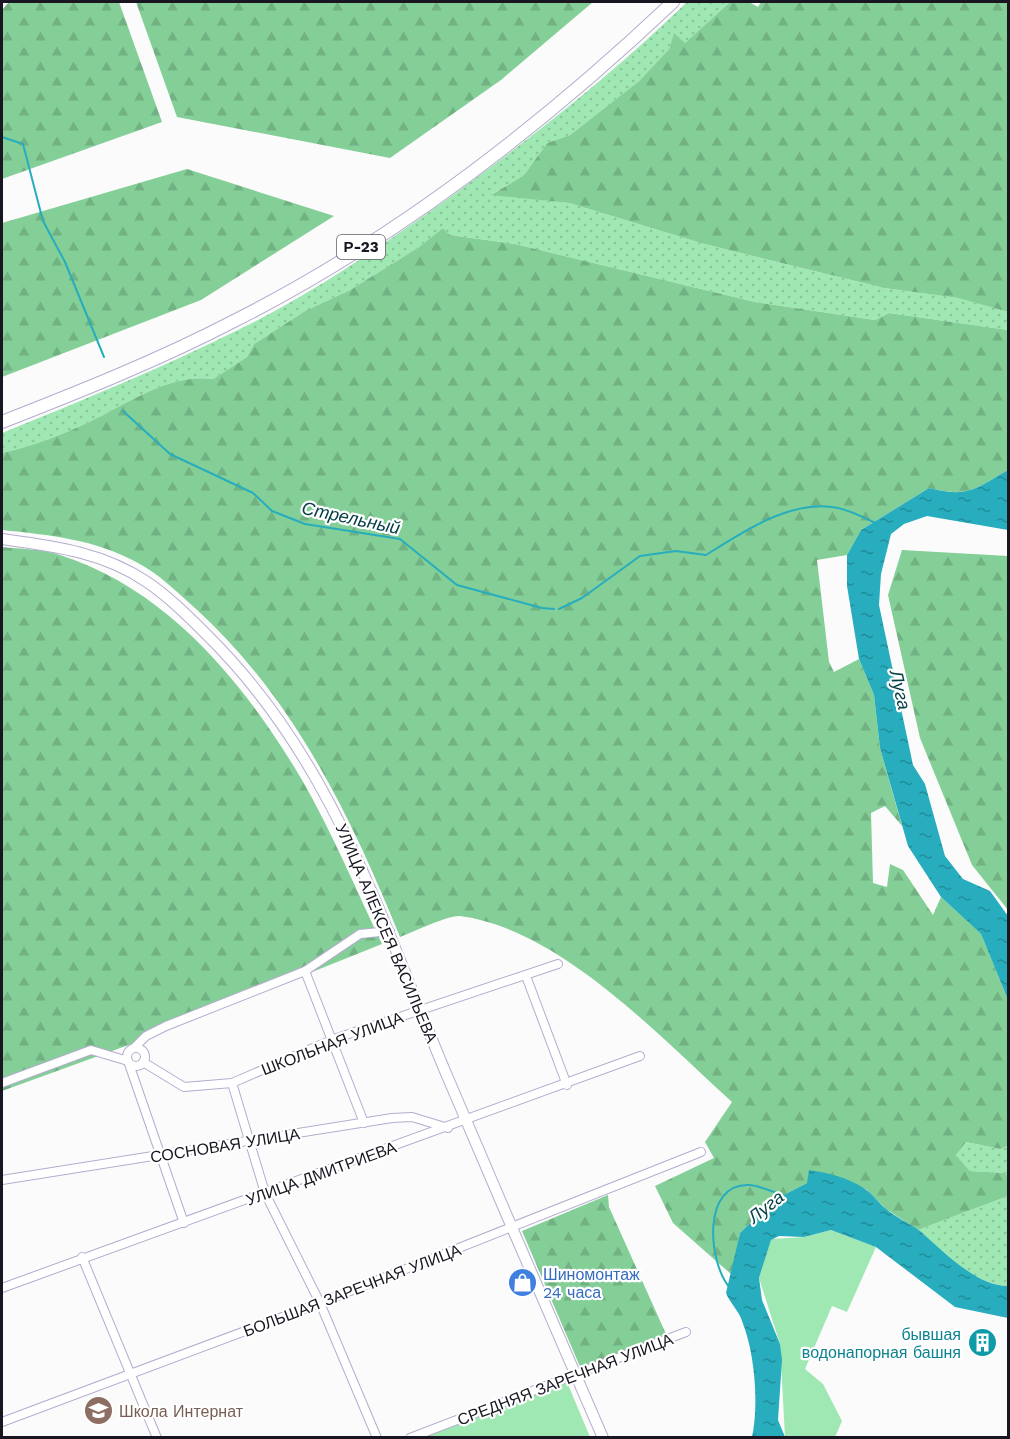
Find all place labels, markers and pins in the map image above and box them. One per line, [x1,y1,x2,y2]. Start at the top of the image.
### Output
place label: Шиномонтаж 24 часа [543,1265,640,1302]
shop icon: Шиномонтаж 24 часа [506,1267,538,1299]
place label: бывшая водонапорная башня [802,1325,961,1362]
building icon: бывшая водонапорная башня [966,1327,998,1359]
school or university icon: Школа Интернат [82,1395,114,1427]
place label: Школа Интернат [119,1402,244,1421]

